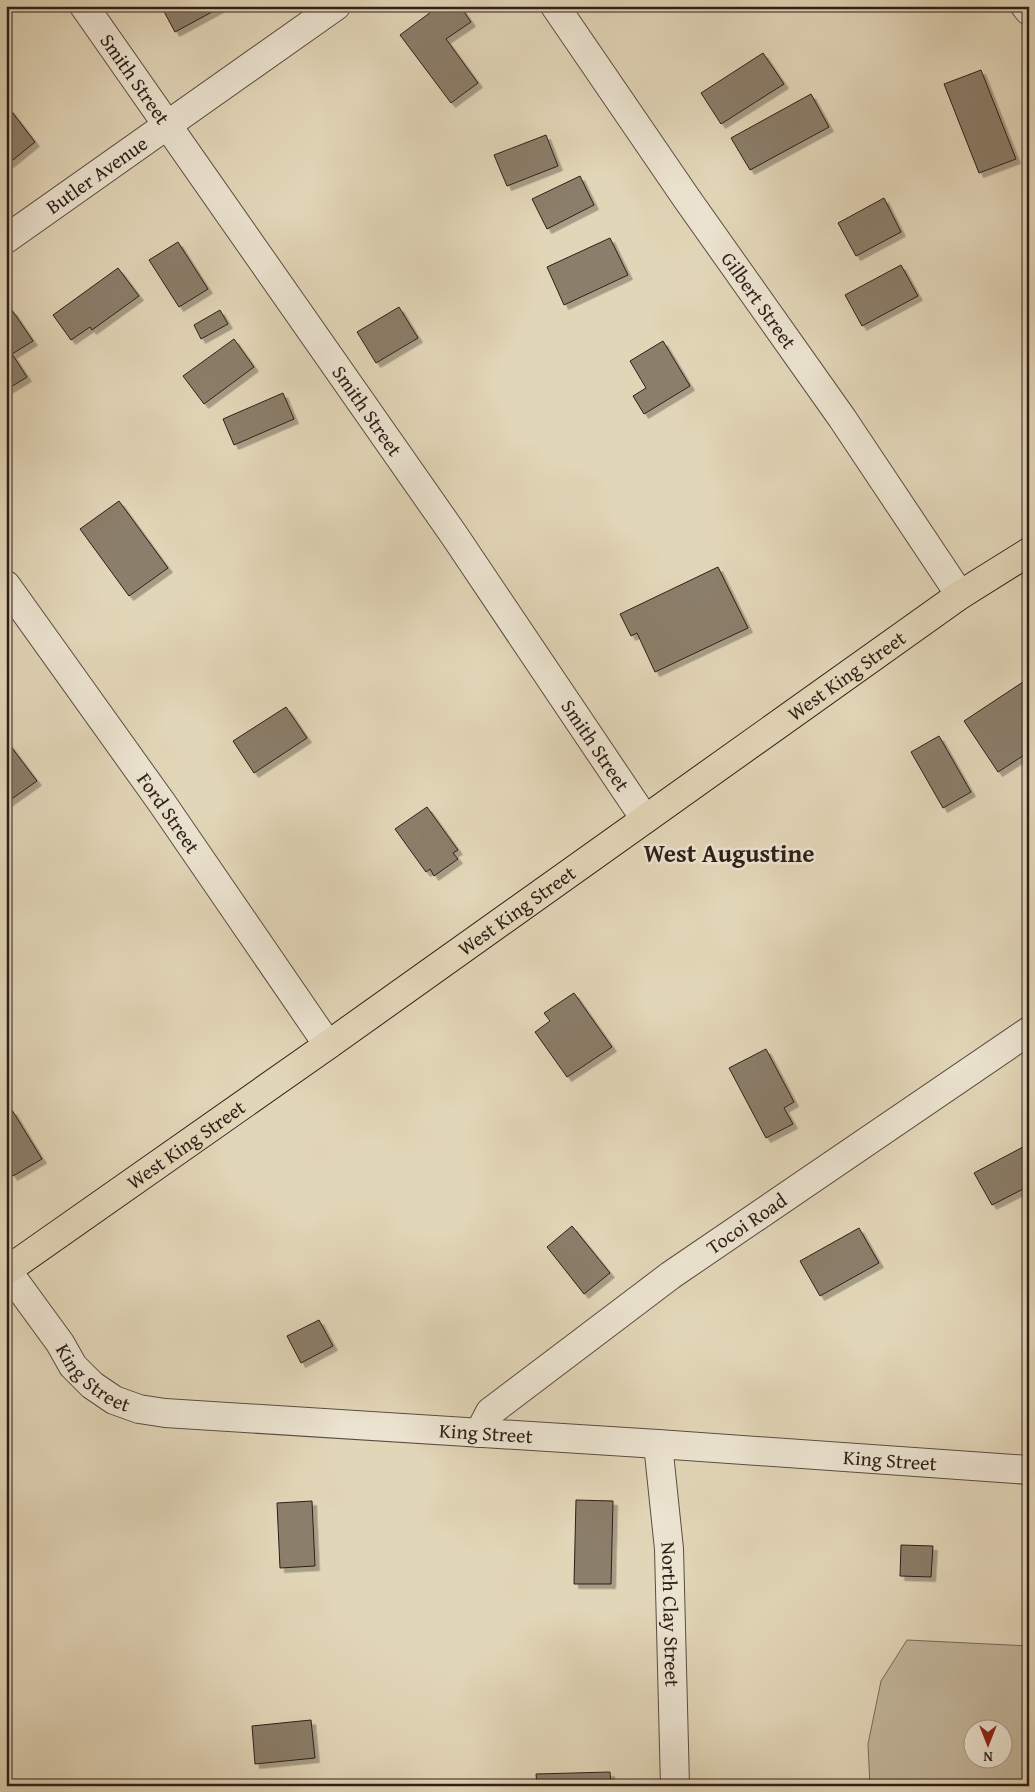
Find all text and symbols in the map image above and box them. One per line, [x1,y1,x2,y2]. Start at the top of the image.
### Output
street label: Smith Street [93,27,177,130]
street label: Butler Avenue [40,129,153,221]
street label: Gilbert Street [715,246,804,355]
street label: Smith Street [326,359,410,462]
street label: West King Street [781,623,911,727]
street label: Smith Street [555,693,637,797]
street label: Ford Street [131,766,207,859]
district label: West Augustine [643,835,815,871]
street label: West King Street [451,858,581,962]
street label: West King Street [121,1092,251,1196]
street label: Tocoi Road [700,1185,792,1261]
street label: King Street [49,1338,134,1419]
street label: King Street [438,1415,534,1450]
street label: King Street [842,1442,938,1478]
street label: North Clay Street [654,1540,687,1687]
north arrow [962,1720,1012,1770]
text: N [983,1747,993,1767]

